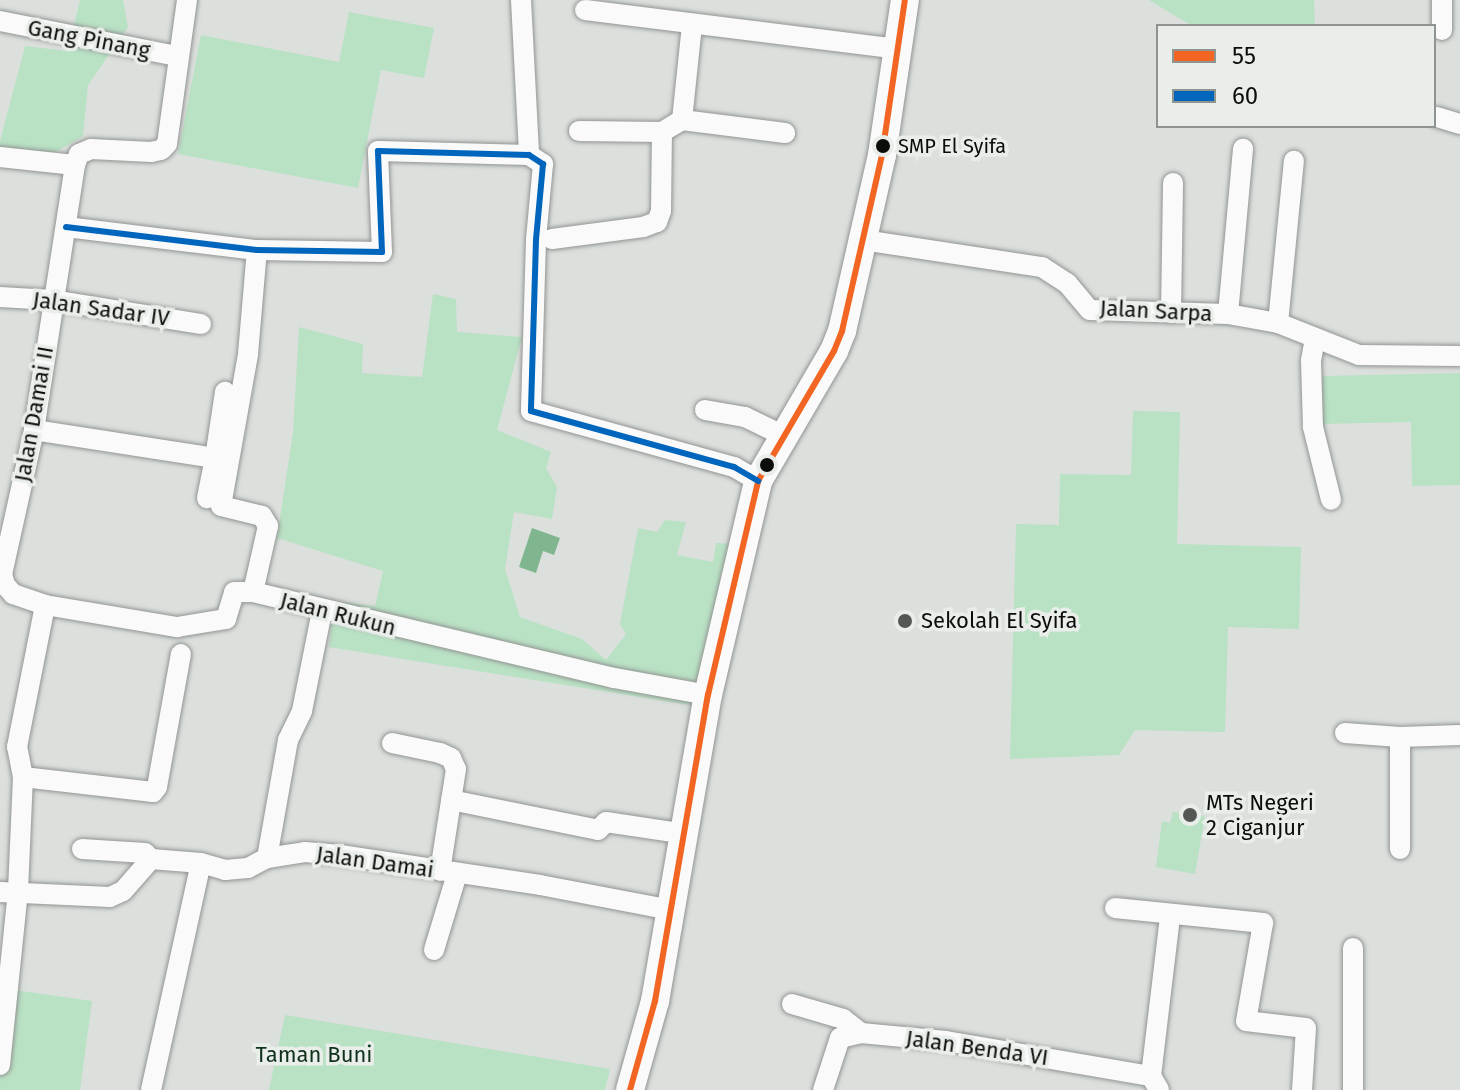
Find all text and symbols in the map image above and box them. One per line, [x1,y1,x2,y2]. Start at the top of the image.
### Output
street label: Gang Pinang [26,14,152,64]
legend [1156,24,1436,128]
text: 55 [1232,42,1256,70]
text: 60 [1232,82,1258,110]
place label: SMP El Syifa [898,134,1006,158]
marker: SMP El Syifa [875,138,891,154]
street label: Jalan Sadar IV [31,286,171,332]
street label: Jalan Sarpa [1099,295,1213,327]
street label: Jalan Damai II [9,344,59,484]
unlabelled marker [759,457,775,473]
street label: Jalan Rukun [277,587,399,641]
place label: Sekolah El Syifa [921,608,1077,634]
marker: Sekolah El Syifa [896,612,914,630]
place label: MTs Negeri 2 Ciganjur [1206,789,1314,840]
marker: MTs Negeri 2 Ciganjur [1181,806,1199,824]
street label: Jalan Damai [315,841,435,883]
street label: Jalan Benda VI [904,1025,1050,1071]
park label: Taman Buni [255,1042,373,1068]

